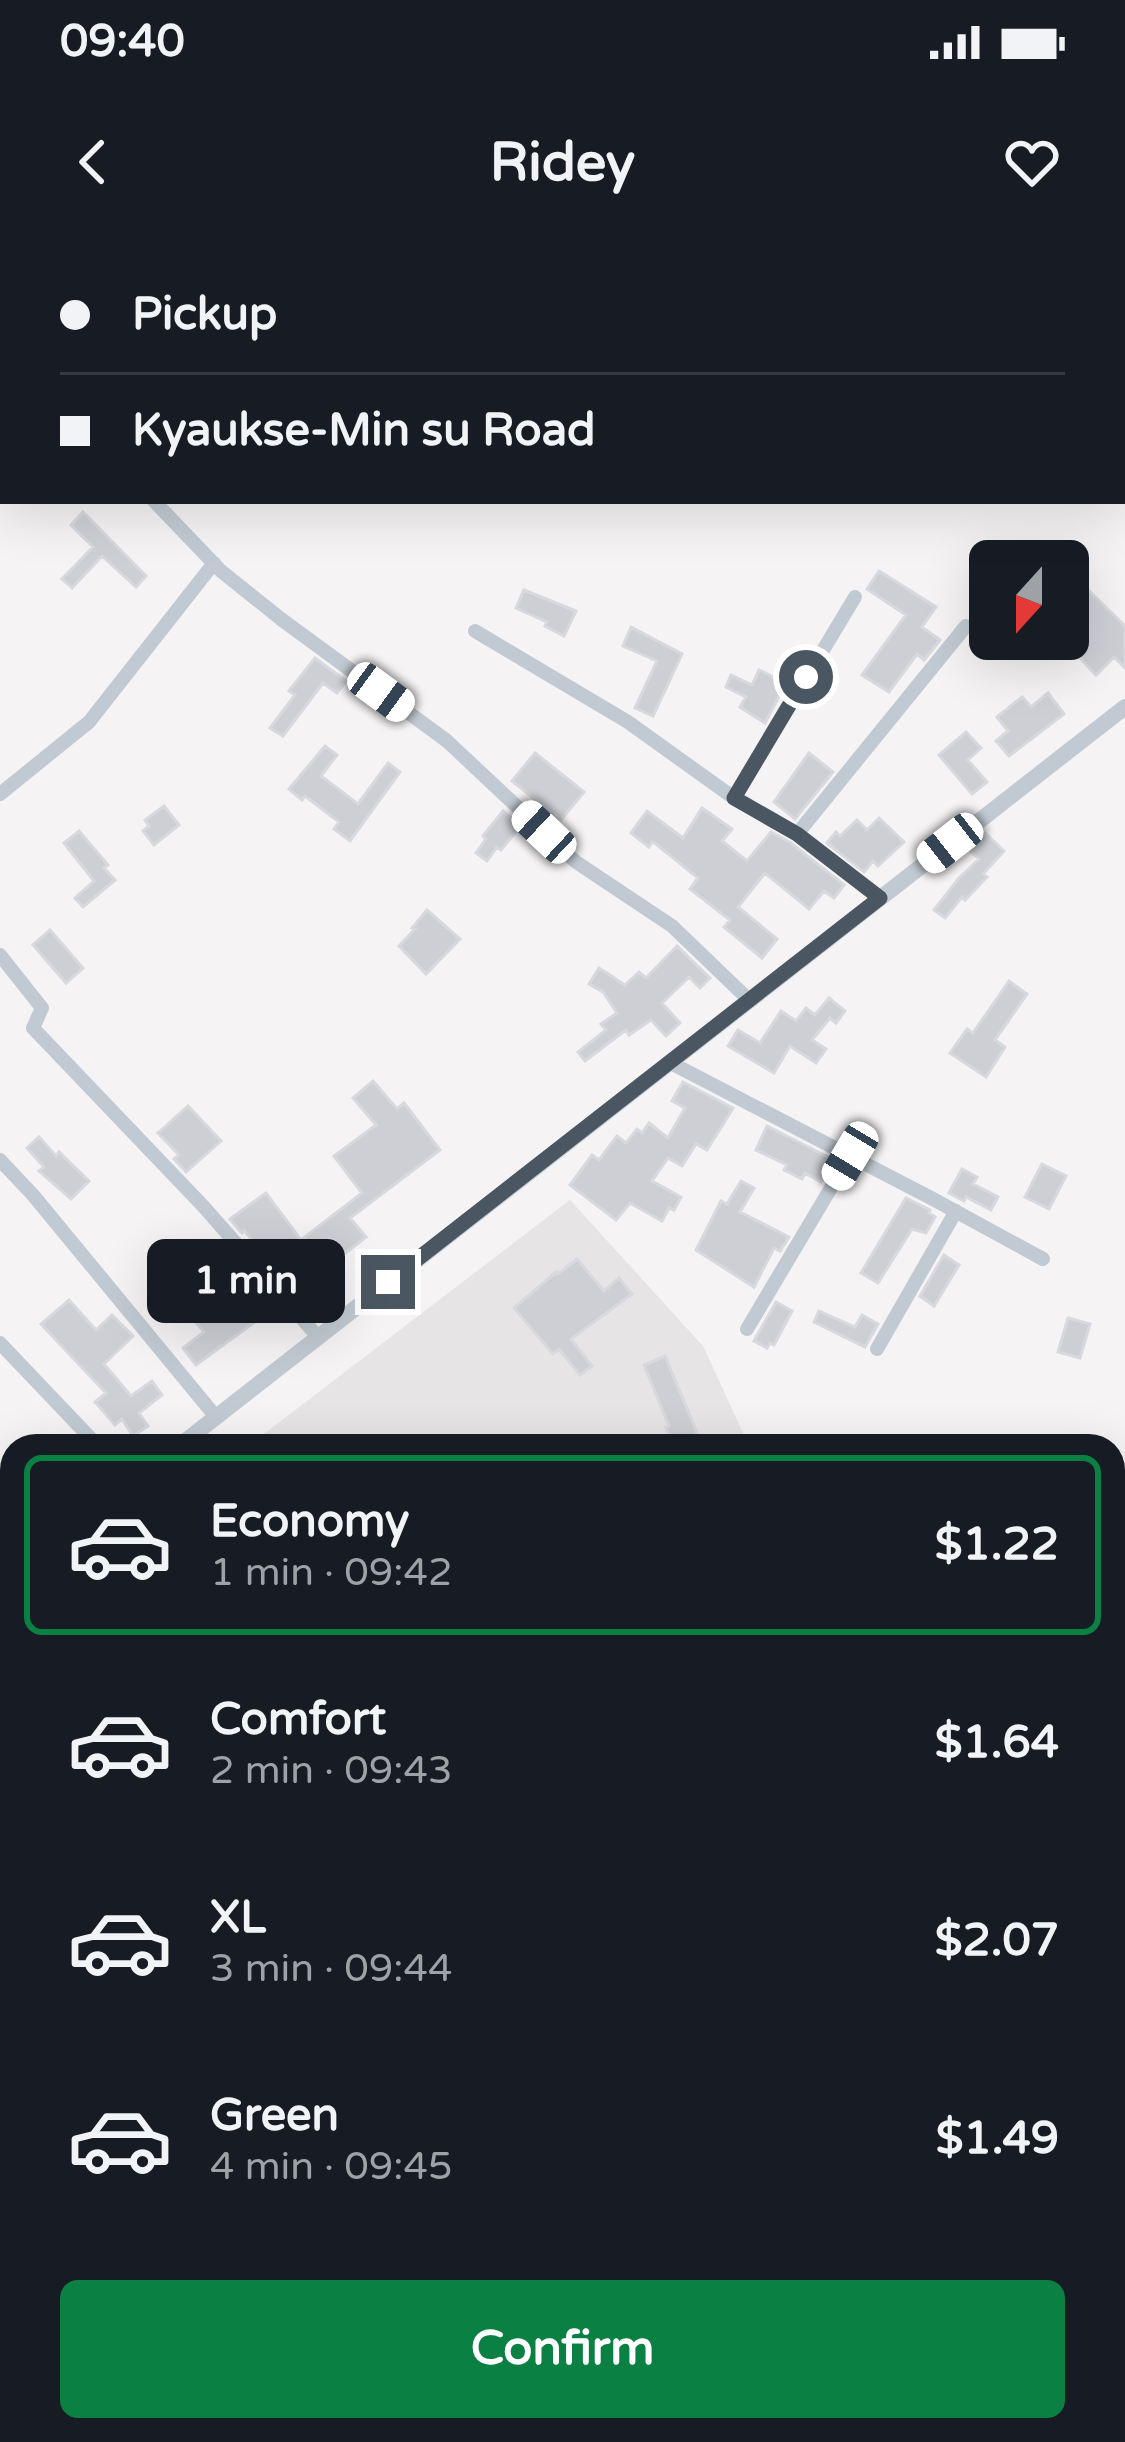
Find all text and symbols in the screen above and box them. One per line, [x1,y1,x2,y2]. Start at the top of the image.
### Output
text: 09:40 [60,15,185,69]
icon: back [60,129,126,195]
icon: heart [999,129,1065,195]
text: Ridey [490,130,635,195]
text: Pickup [132,288,277,342]
text: Kyaukse-Min su Road [132,404,595,458]
north arrow [969,540,1089,660]
map controls [969,540,1089,660]
route start [779,650,833,704]
car [341,656,421,728]
car [505,794,583,870]
car [911,807,989,879]
car [816,1116,884,1196]
callout: 1 min [148,1240,346,1324]
route end [361,1255,415,1309]
text: 1 min [194,1257,298,1304]
icon: car [66,1491,174,1599]
text: Economy [210,1495,409,1549]
text: $1.22 [935,1518,1059,1572]
text: 1 min · 09:42 [210,1549,452,1596]
icon: car [66,1689,174,1797]
text: Comfort [210,1693,386,1747]
text: $1.64 [935,1716,1059,1770]
text: 2 min · 09:43 [210,1747,452,1794]
icon: car [66,1887,174,1995]
text: XL [210,1891,266,1945]
text: $2.07 [935,1914,1059,1968]
text: 3 min · 09:44 [210,1945,452,1992]
icon: car [66,2085,174,2193]
text: Green [210,2089,339,2143]
text: $1.49 [936,2112,1059,2166]
text: 4 min · 09:45 [210,2143,452,2190]
button: Confirm [60,2280,1065,2418]

